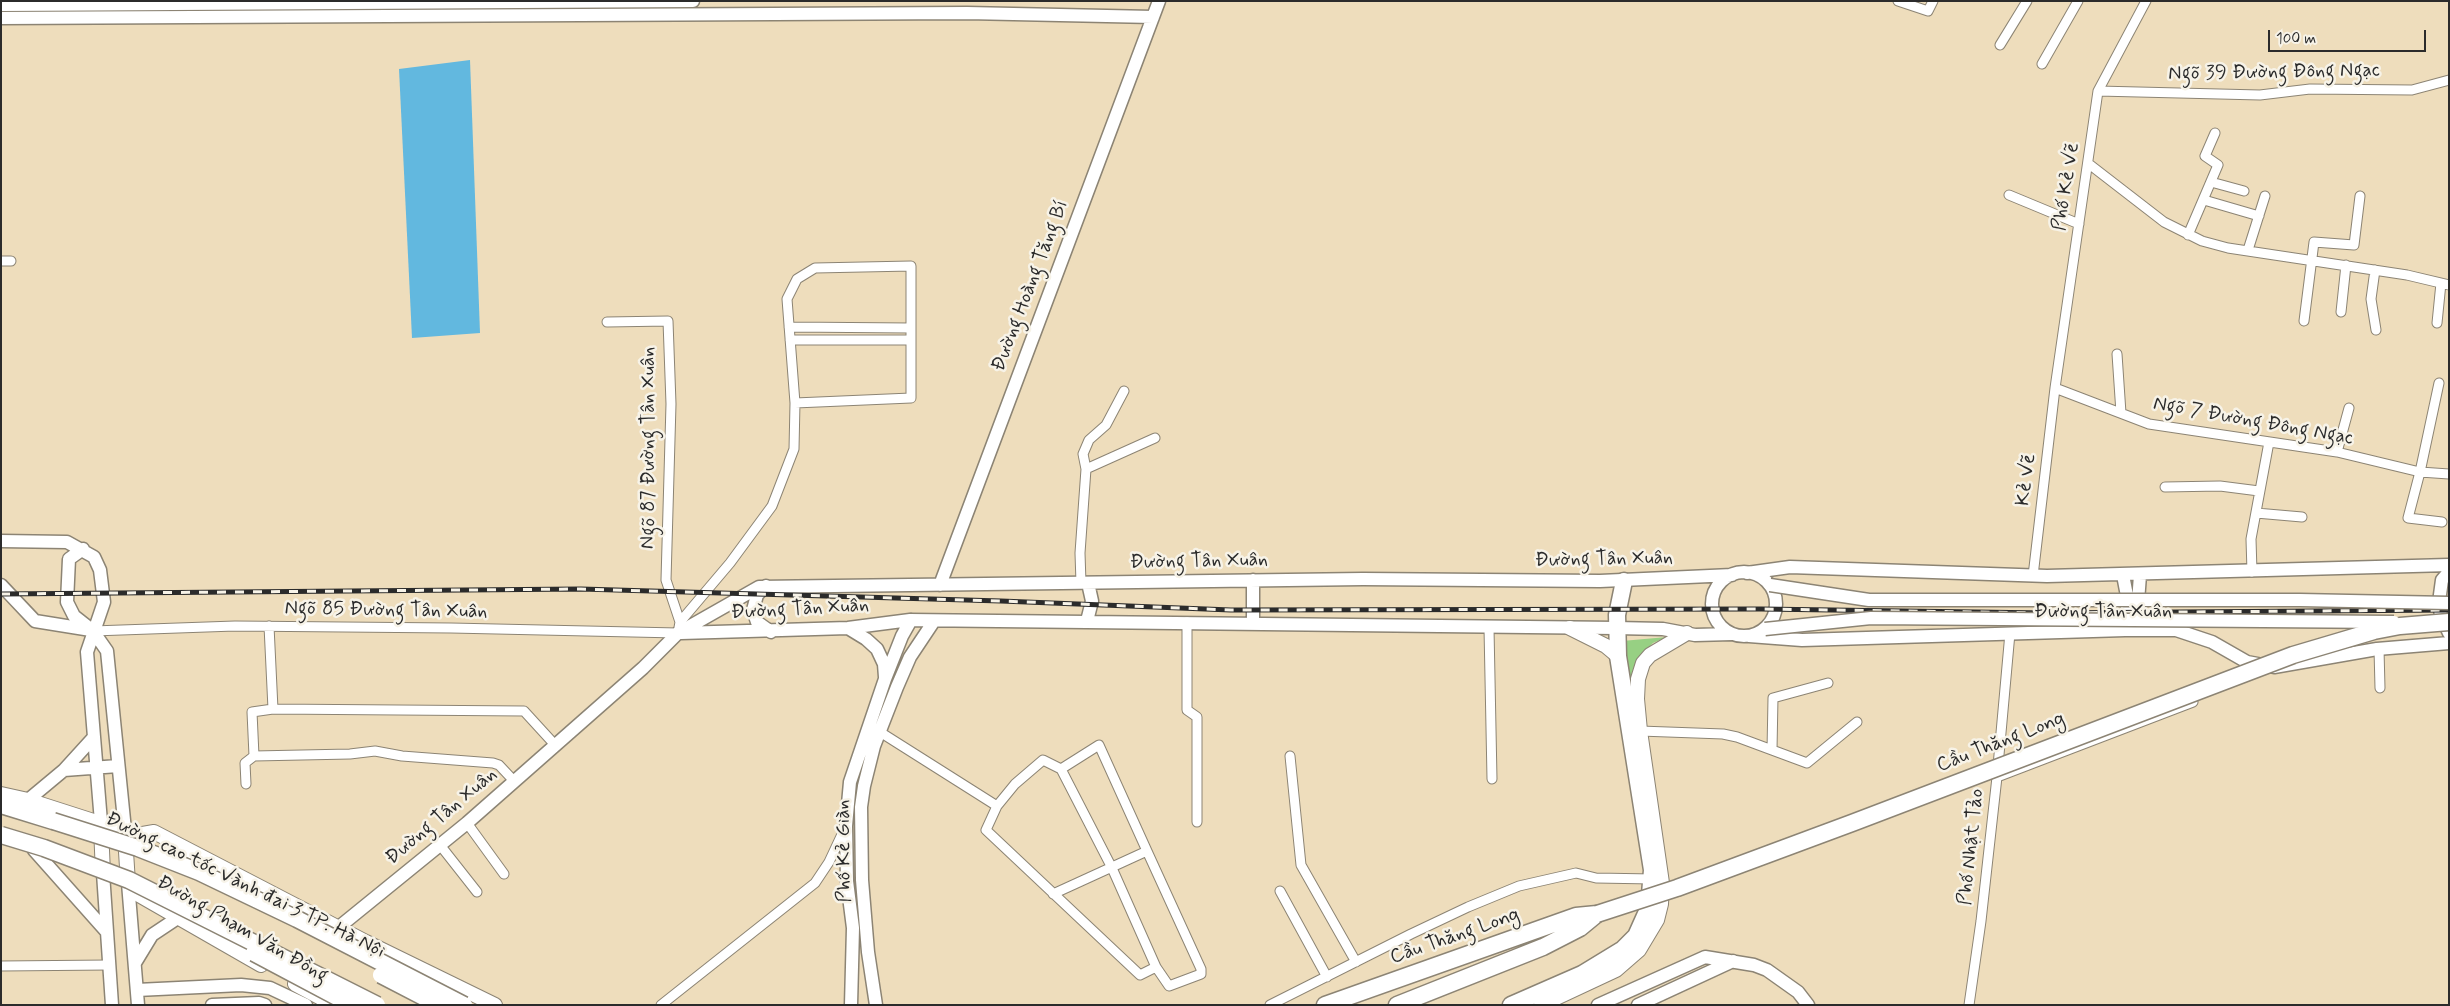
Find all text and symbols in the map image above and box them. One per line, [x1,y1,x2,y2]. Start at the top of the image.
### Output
scale bar [2270,20,2428,52]
text: 100 m [2276,29,2316,49]
street label: Ngõ 39 Đường Đông Ngạc [2168,59,2380,87]
street label: Phố Kẻ Vẽ [2048,141,2086,233]
street label: Đường Hoàng Tăng Bí [987,197,1075,375]
street label: Ngõ 87 Đường Tân Xuân [638,347,662,549]
street label: Ngõ 7 Đường Đông Ngạc [2151,393,2355,451]
street label: Kẻ Vẽ [2012,453,2042,507]
street label: Đường Tân Xuân [1535,547,1673,573]
street label: Đường Tân Xuân [1130,549,1268,575]
street label: Đường Tân Xuân [730,594,870,626]
street label: Ngõ 85 Đường Tân Xuân [284,597,488,625]
street label: Đường Tân Xuân [2034,601,2172,625]
street label: Cầu Thăng Long [1934,708,2068,778]
street label: Đường Tân Xuân [381,763,503,871]
street label: Phố Nhật Tảo [1954,788,1990,906]
street label: Phố Kẻ Giàn [832,799,858,903]
street label: Đường cao tốc Vành đai 3 TP. Hà Nội [101,808,389,964]
street label: Đường Phạm Văn Đồng [152,871,332,989]
street label: Cầu Thăng Long [1387,904,1523,970]

